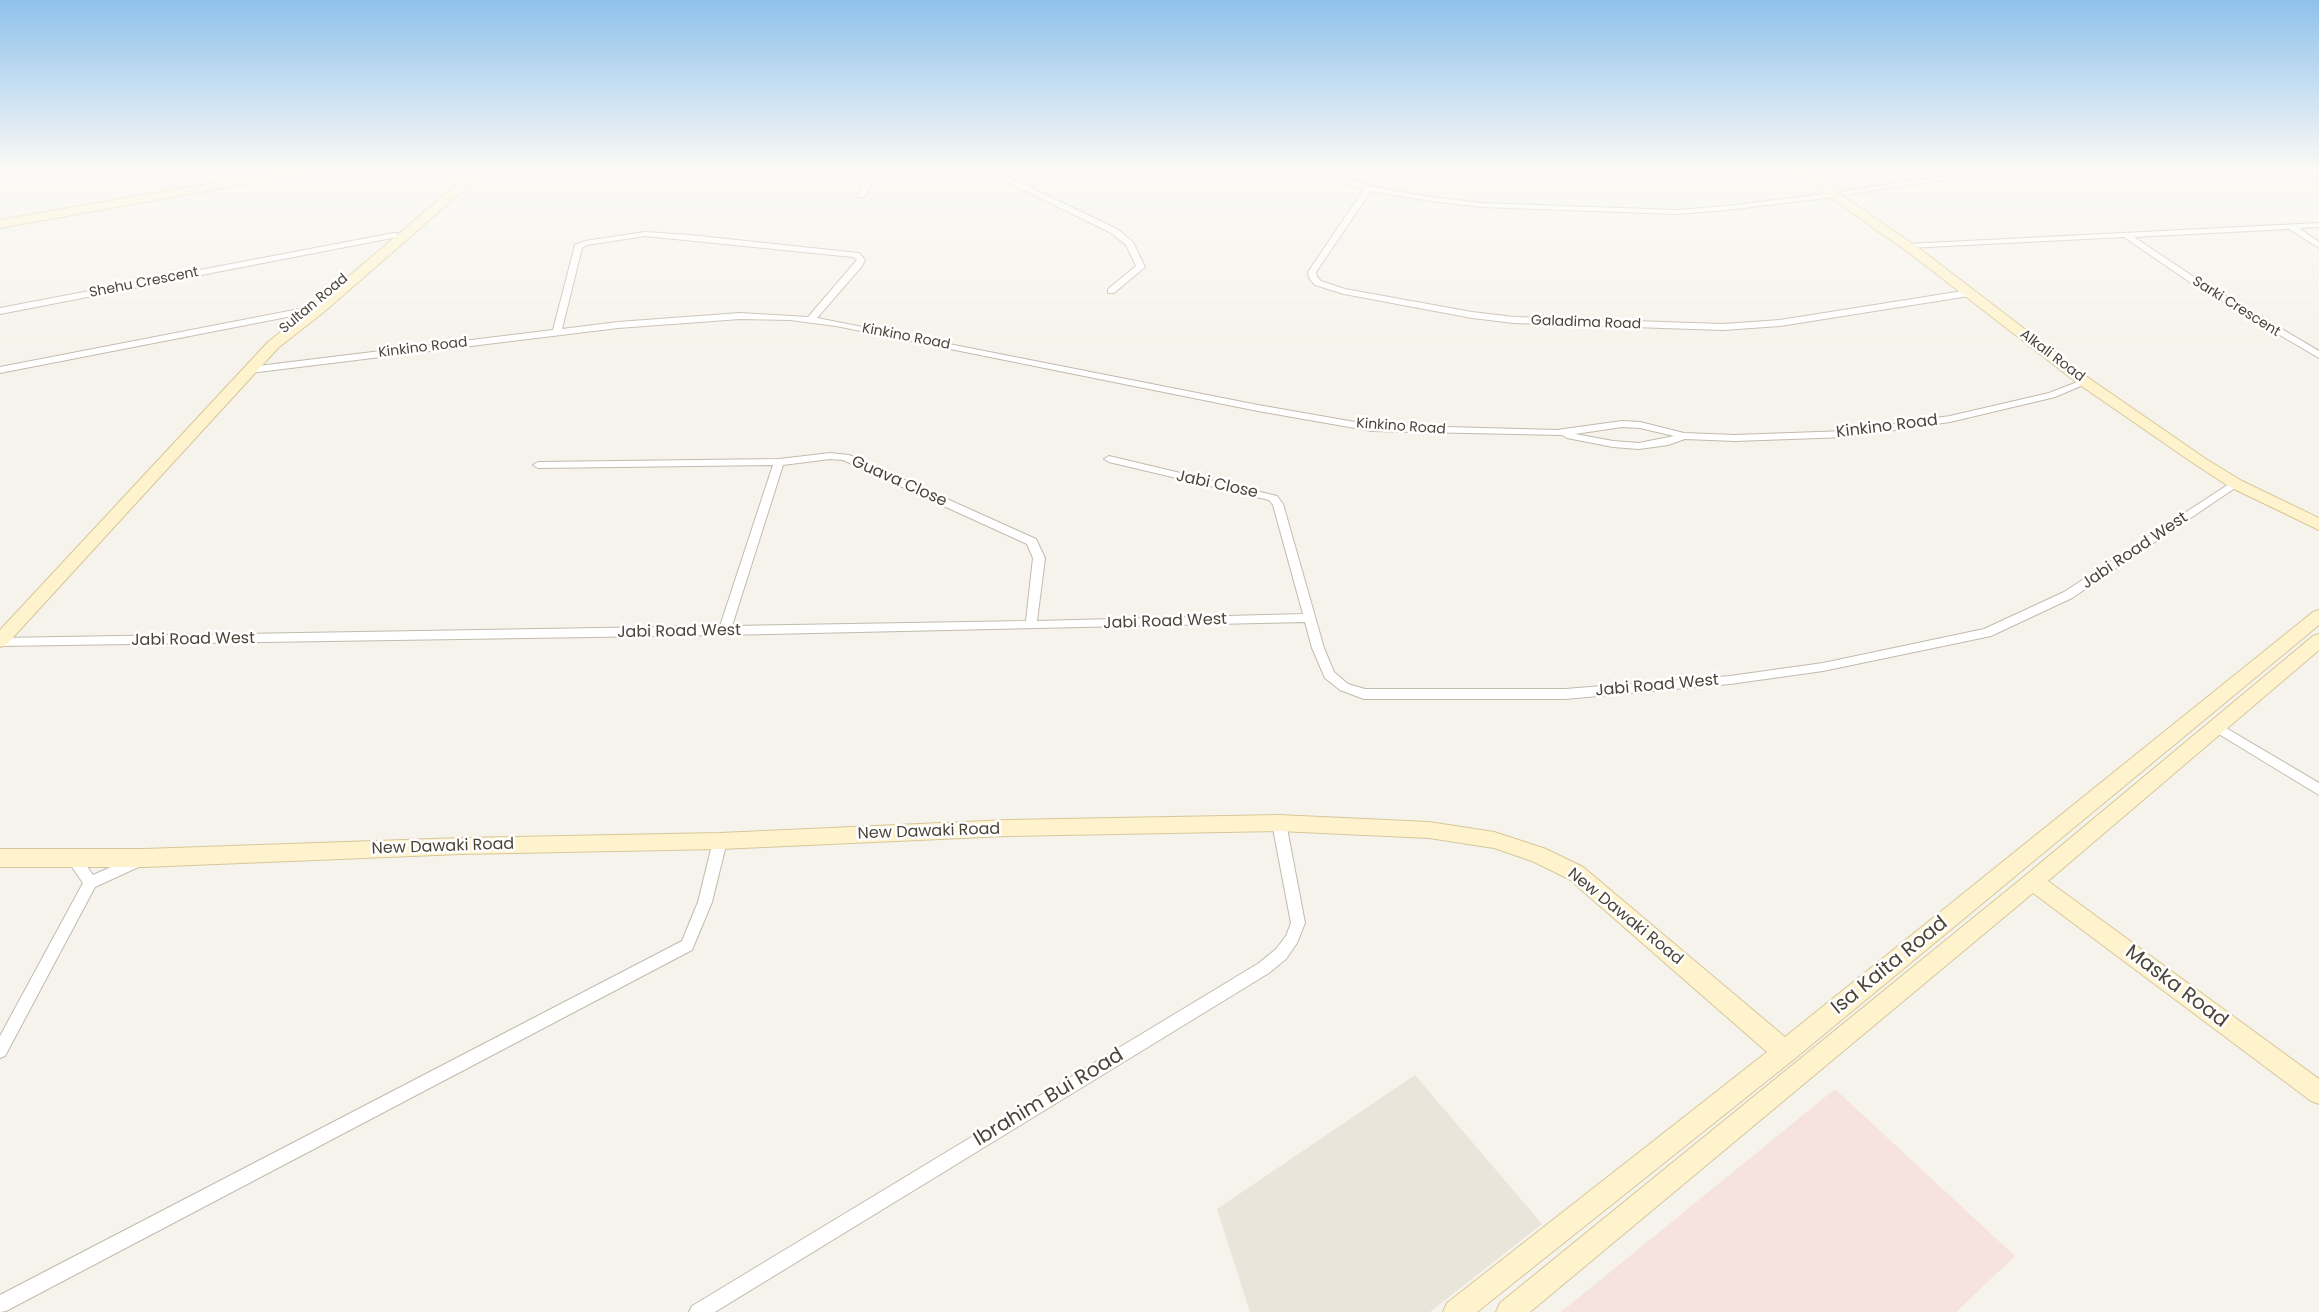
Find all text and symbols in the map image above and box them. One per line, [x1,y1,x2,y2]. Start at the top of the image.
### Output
street label: Shehu Crescent [88,264,200,302]
street label: Sultan Road [276,270,352,338]
street label: Sarki Crescent [2189,273,2283,341]
street label: Galadima Road [1531,313,1641,333]
street label: Kinkino Road [860,320,952,354]
street label: Alkali Road [2016,326,2088,386]
street label: Kinkino Road [378,334,468,362]
street label: Kinkino Road [1835,411,1939,443]
street label: Kinkino Road [1356,415,1446,439]
street label: Guava Close [848,452,950,512]
street label: Jabi Close [1174,467,1260,503]
street label: Jabi Road West [2078,508,2192,594]
street label: Jabi Road West [1103,610,1227,634]
street label: Jabi Road West [617,621,741,643]
street label: Jabi Road West [131,629,255,651]
street label: Jabi Road West [1594,671,1720,701]
street label: New Dawaki Road [857,820,1001,844]
street label: New Dawaki Road [371,835,515,859]
street label: New Dawaki Road [1564,865,1686,969]
street label: Isa Kaita Road [1827,912,1953,1020]
street label: Maska Road [2120,941,2232,1033]
street label: Ibrahim Bui Road [970,1044,1128,1152]

